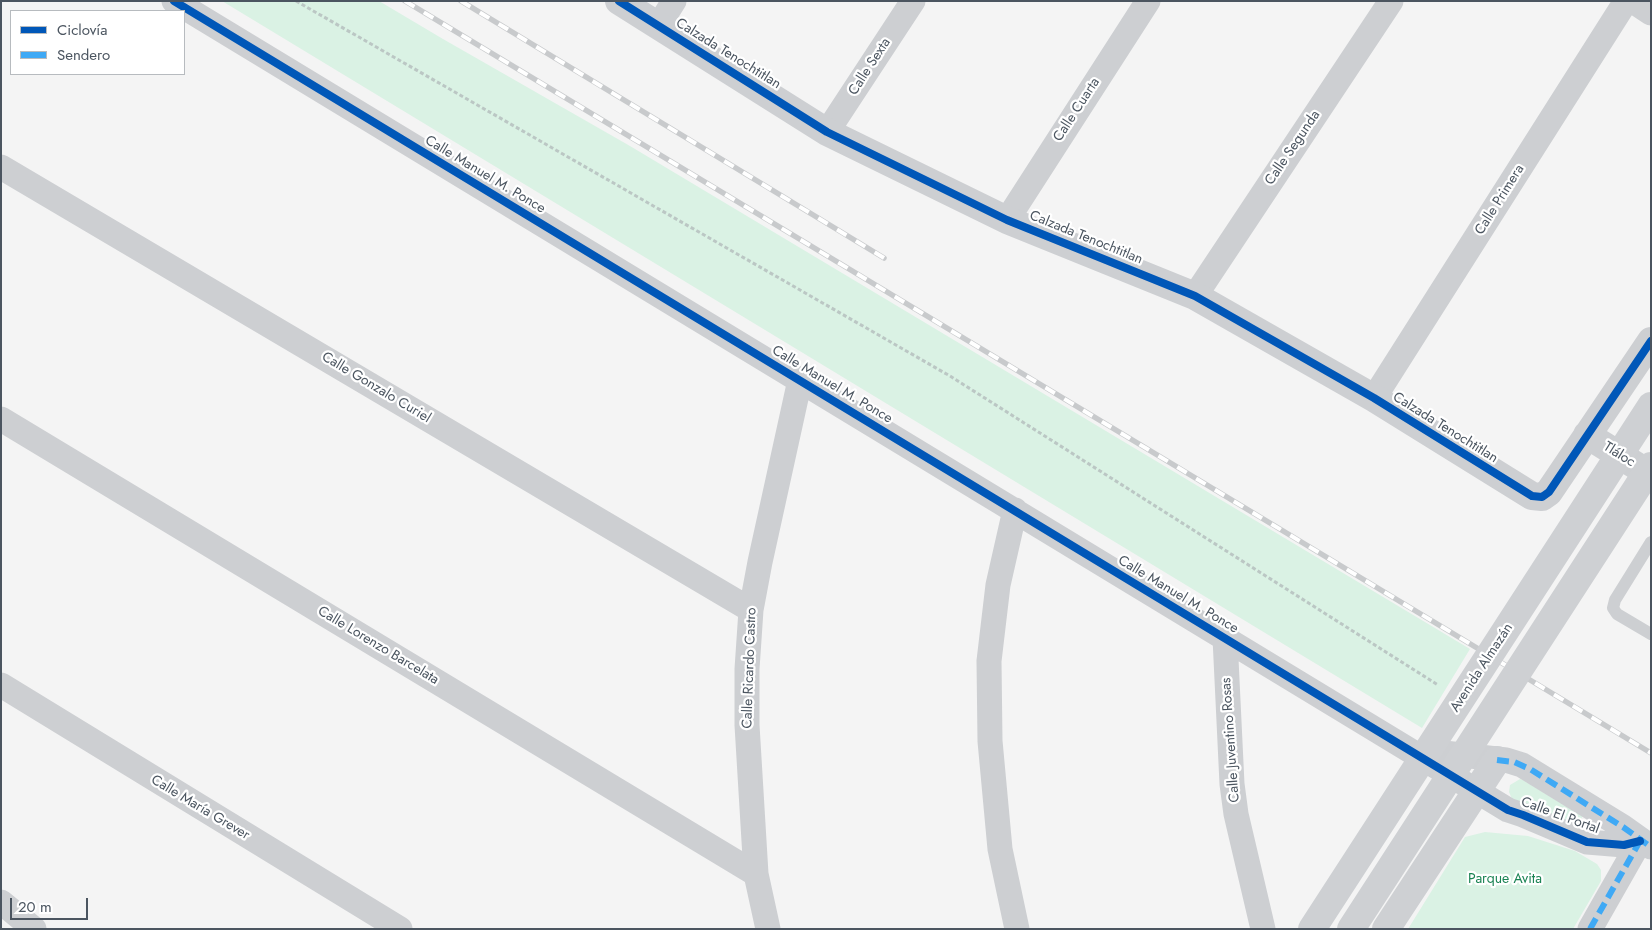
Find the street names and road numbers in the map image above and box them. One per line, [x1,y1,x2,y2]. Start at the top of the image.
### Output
street label: Calzada Tenochtitlan [672,15,784,93]
street label: Calle Sexta [845,35,895,99]
street label: Calle Cuarta [1050,75,1104,145]
street label: Calle Segunda [1262,107,1324,189]
street label: Calle Manuel M. Ponce [422,132,548,218]
street label: Calle Primera [1472,162,1528,238]
street label: Calzada Tenochtitlan [1027,208,1145,268]
street label: Calle Manuel M. Ponce [769,342,895,428]
street label: Calle Gonzalo Curiel [319,349,433,427]
street label: Calzada Tenochtitlan [1389,389,1501,467]
street label: Tláloc [1600,439,1638,471]
street label: Calle Manuel M. Ponce [1115,552,1241,638]
street label: Calle Lorenzo Barcelata [314,603,442,689]
street label: Calle Ricardo Castro [739,607,761,729]
street label: Avenida Almazán [1447,621,1517,715]
street label: Calle Juventino Rosas [1218,677,1244,803]
street label: Calle María Grever [148,772,252,844]
street label: Calle El Portal [1518,794,1602,838]

